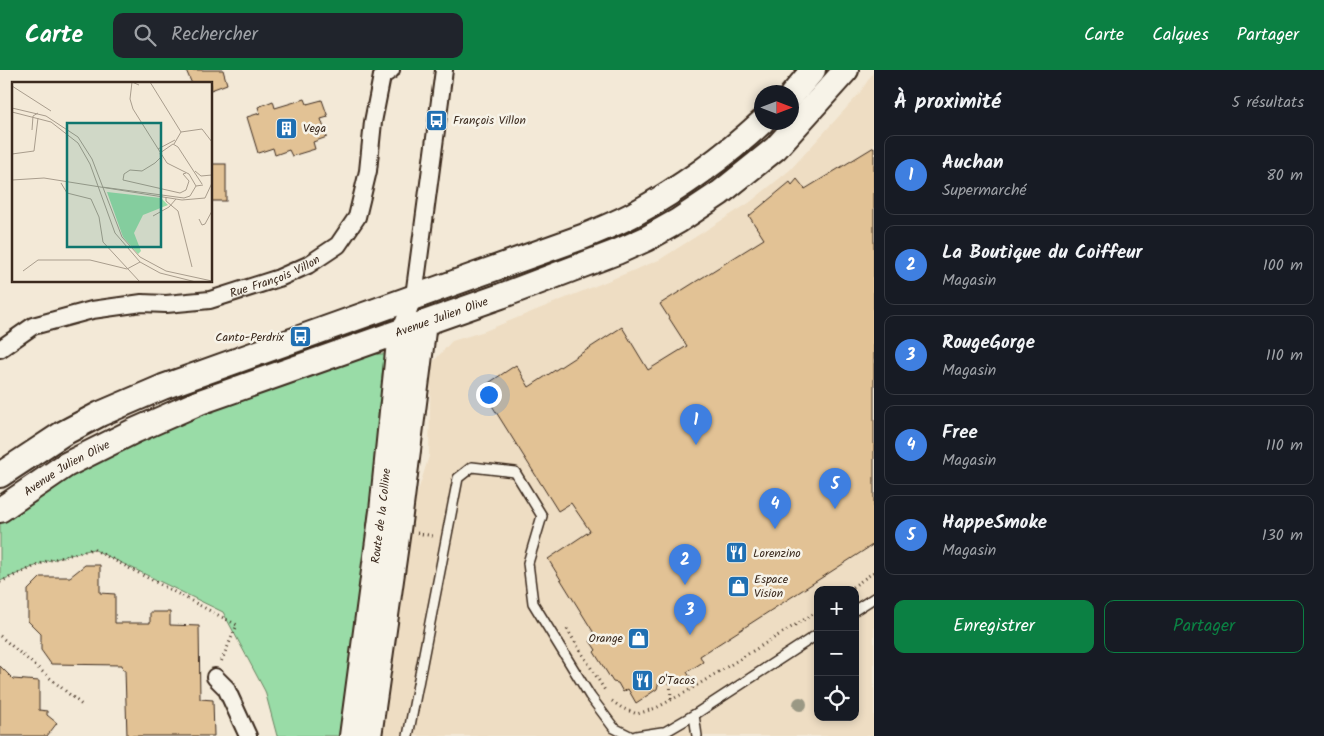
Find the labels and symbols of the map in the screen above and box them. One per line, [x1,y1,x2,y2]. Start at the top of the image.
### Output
inset map [12,82,212,282]
north arrow [754,85,799,130]
bus stop icon: François Villon [425,108,449,132]
place label: François Villon [453,111,526,130]
building icon: Vega [275,116,299,140]
place label: Vega [303,119,326,138]
street label: Rue François Villon [227,250,324,303]
street label: Avenue Julien Olive [392,292,491,342]
bus stop icon: Canto-Perdrix [288,325,312,349]
place label: Canto-Perdrix [215,328,285,347]
your location [476,382,502,408]
pin: 1 [680,404,712,445]
street label: Avenue Julien Olive [20,435,114,501]
street label: Route de la Colline [366,467,396,565]
pin: 5 [819,468,851,509]
pin: 4 [759,488,791,529]
restaurant icon: Lorenzino [725,541,749,565]
pin: 2 [669,544,701,585]
place label: Lorenzino [753,544,801,563]
place label: Espace Vision [754,570,789,603]
shop icon: Espace Vision [726,574,750,598]
pin: 3 [674,594,706,635]
shop icon: Orange [627,626,651,650]
place label: Orange [589,629,624,648]
restaurant icon: O'Tacos [630,668,654,692]
place label: O'Tacos [658,671,695,690]

